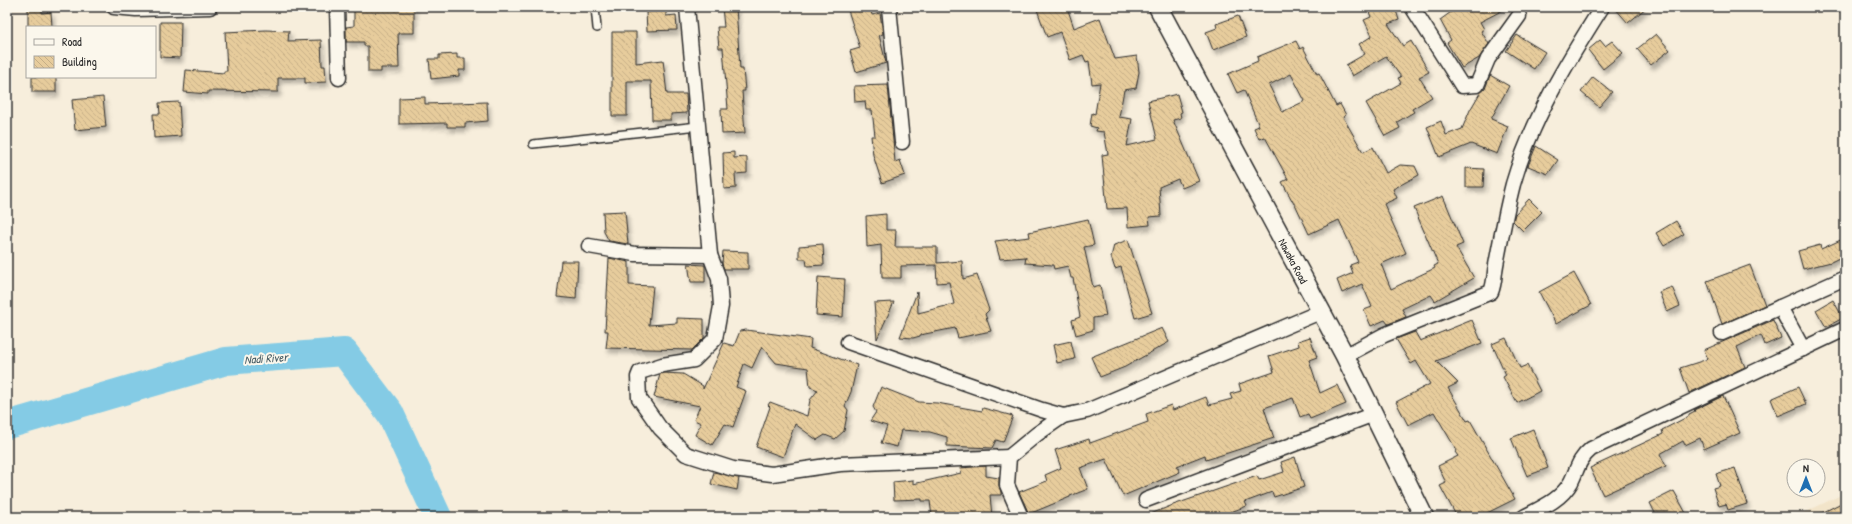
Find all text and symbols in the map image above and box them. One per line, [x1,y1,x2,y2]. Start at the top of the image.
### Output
legend [26,26,156,78]
text: Road [62,33,82,50]
text: Building [62,53,97,70]
street label: Nawaka Road [1275,236,1311,287]
water label: Nadi River [244,348,290,368]
north arrow [1786,458,1826,498]
text: N [1803,461,1809,475]

